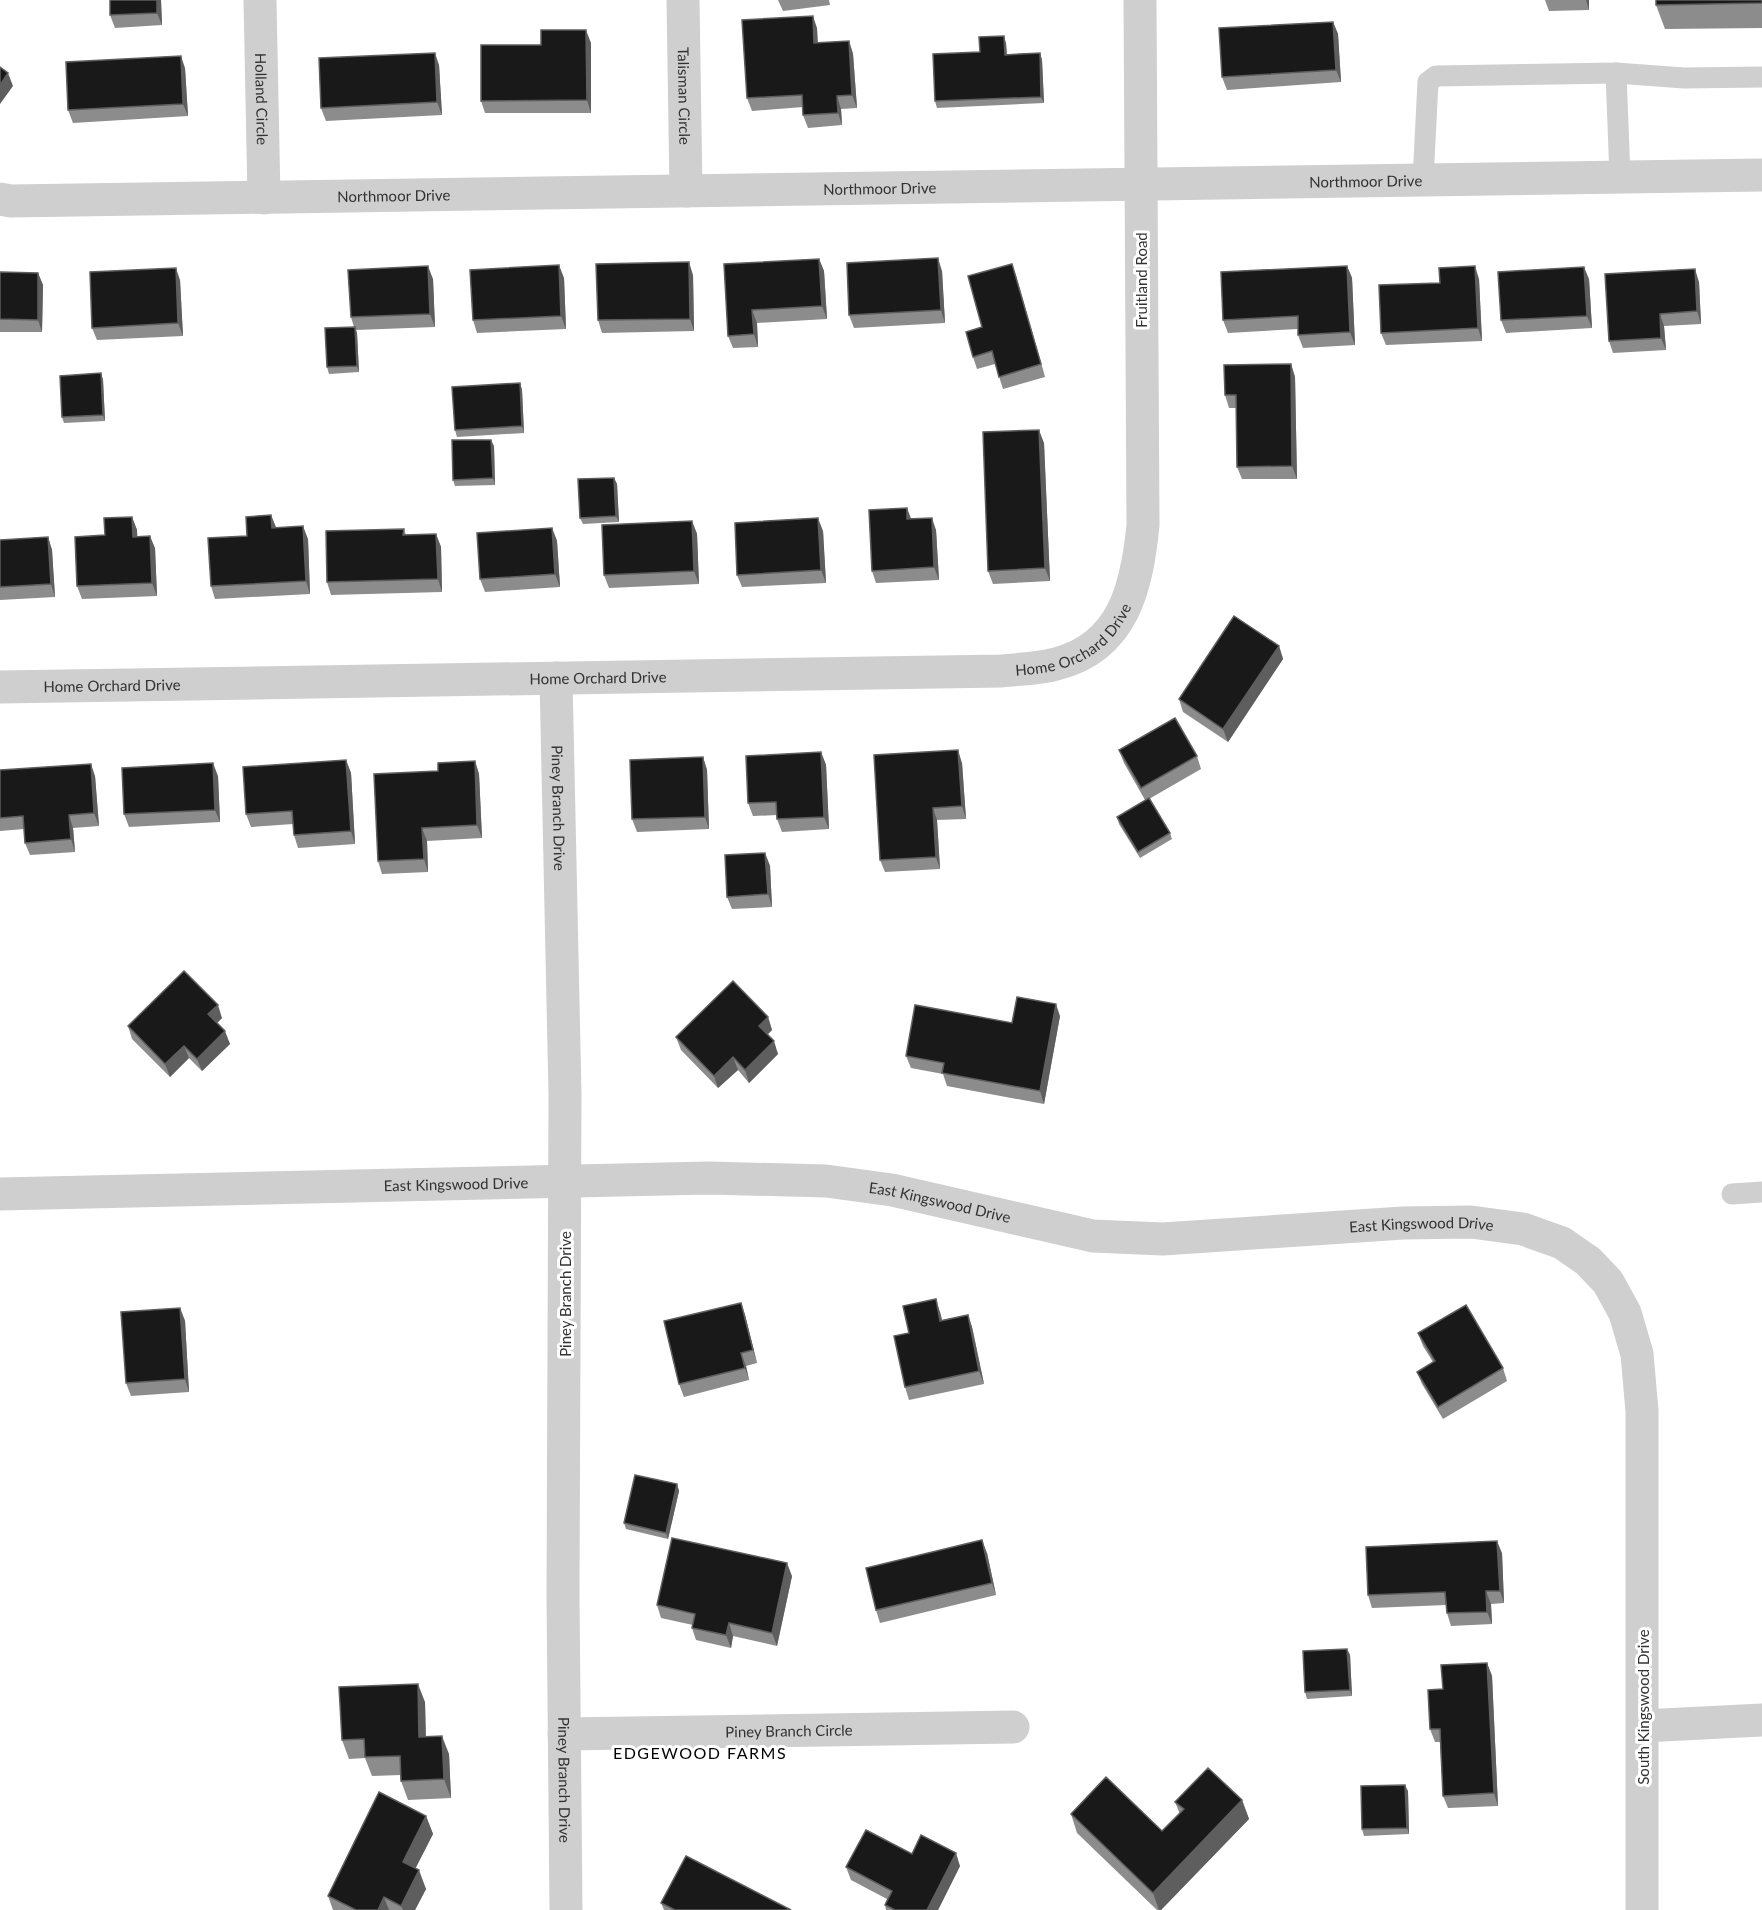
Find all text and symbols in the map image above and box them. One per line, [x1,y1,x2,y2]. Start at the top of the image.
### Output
street label: Talisman Circle [675,47,694,145]
street label: Holland Circle [252,53,272,145]
street label: Northmoor Drive [1309,171,1422,191]
street label: Northmoor Drive [823,178,936,198]
street label: Northmoor Drive [337,185,451,205]
street label: Fruitland Road [1132,232,1150,328]
street label: Home Orchard Drive [1014,600,1134,679]
street label: Home Orchard Drive [529,667,667,688]
street label: Home Orchard Drive [43,675,181,695]
street label: Piney Branch Drive [548,745,569,871]
street label: East Kingswood Drive [383,1173,529,1194]
street label: East Kingswood Drive [868,1178,1013,1226]
street label: East Kingswood Drive [1349,1213,1495,1236]
street label: Piney Branch Drive [556,1231,574,1357]
street label: South Kingswood Drive [1634,1629,1652,1785]
street label: Piney Branch Drive [555,1717,574,1843]
street label: Piney Branch Circle [725,1720,853,1740]
district label: EDGEWOOD FARMS [613,1743,787,1762]

